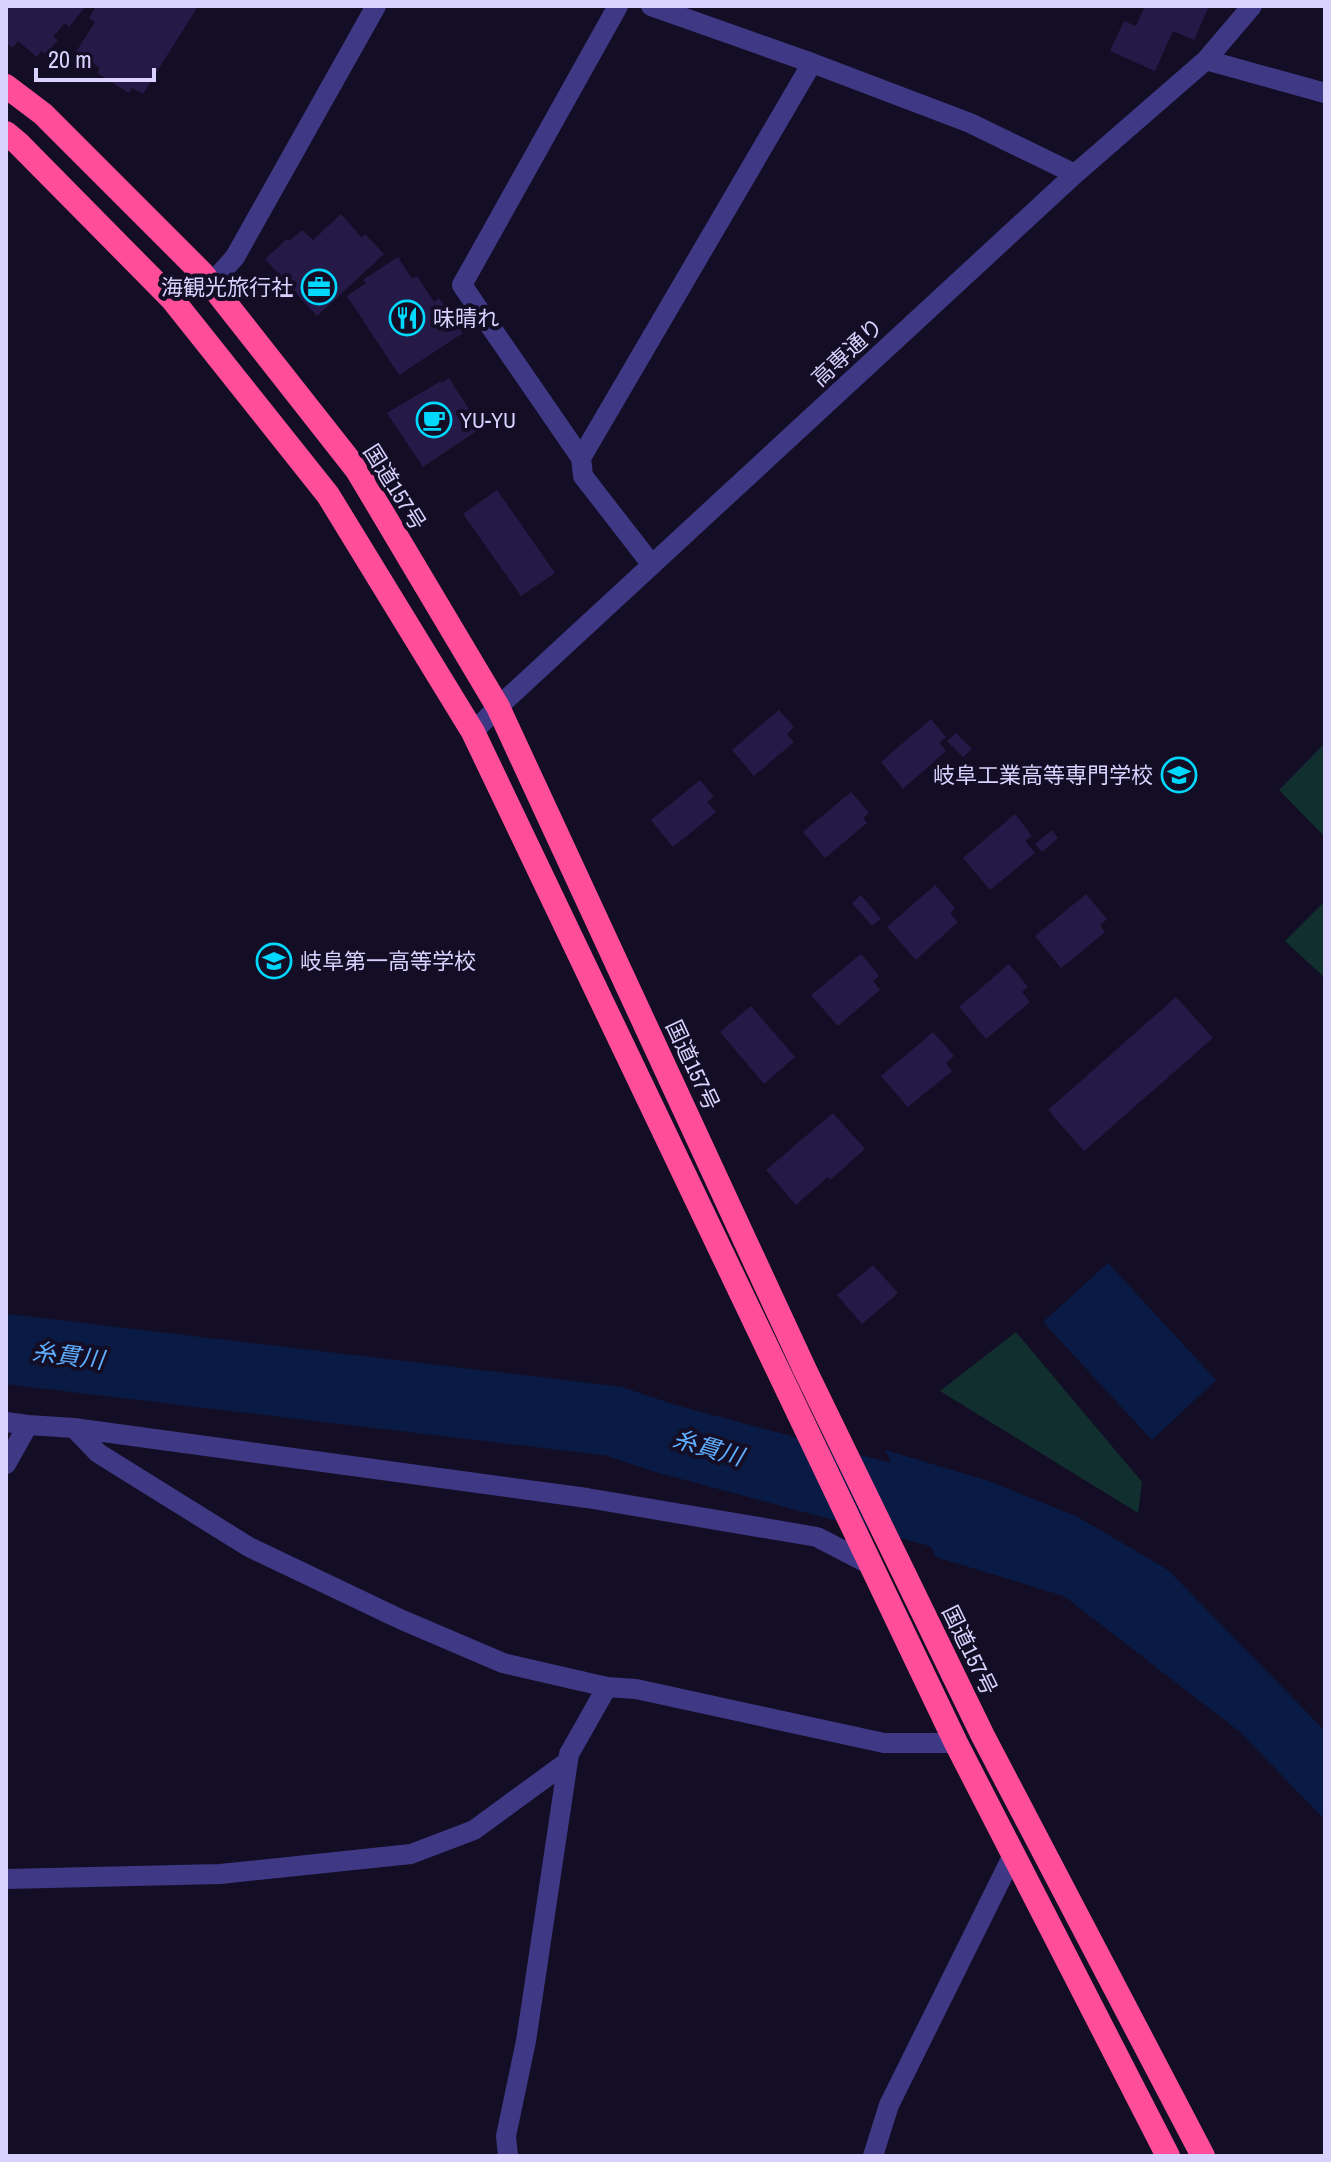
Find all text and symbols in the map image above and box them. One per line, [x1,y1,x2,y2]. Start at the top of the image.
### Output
scale bar [36,32,154,82]
text: 20 m [48,43,92,75]
office icon: 海観光旅行社 [300,268,338,306]
place label: 海観光旅行社 [161,272,293,302]
restaurant icon: 味晴れ [388,299,426,337]
place label: 味晴れ [433,303,499,333]
street label: 高専通り [805,311,889,393]
cafe icon: YU-YU [415,401,453,439]
place label: YU-YU [460,405,516,435]
street label: 国道157号 [357,438,433,536]
school or university icon: 岐阜工業高等専門学校 [1160,756,1198,794]
place label: 岐阜工業高等専門学校 [933,760,1153,790]
school or university icon: 岐阜第一高等学校 [255,942,293,980]
place label: 岐阜第一高等学校 [300,946,476,976]
street label: 国道157号 [659,1015,727,1115]
water label: 糸貫川 [30,1335,109,1376]
water label: 糸貫川 [669,1422,750,1473]
street label: 国道157号 [935,1600,1005,1700]

